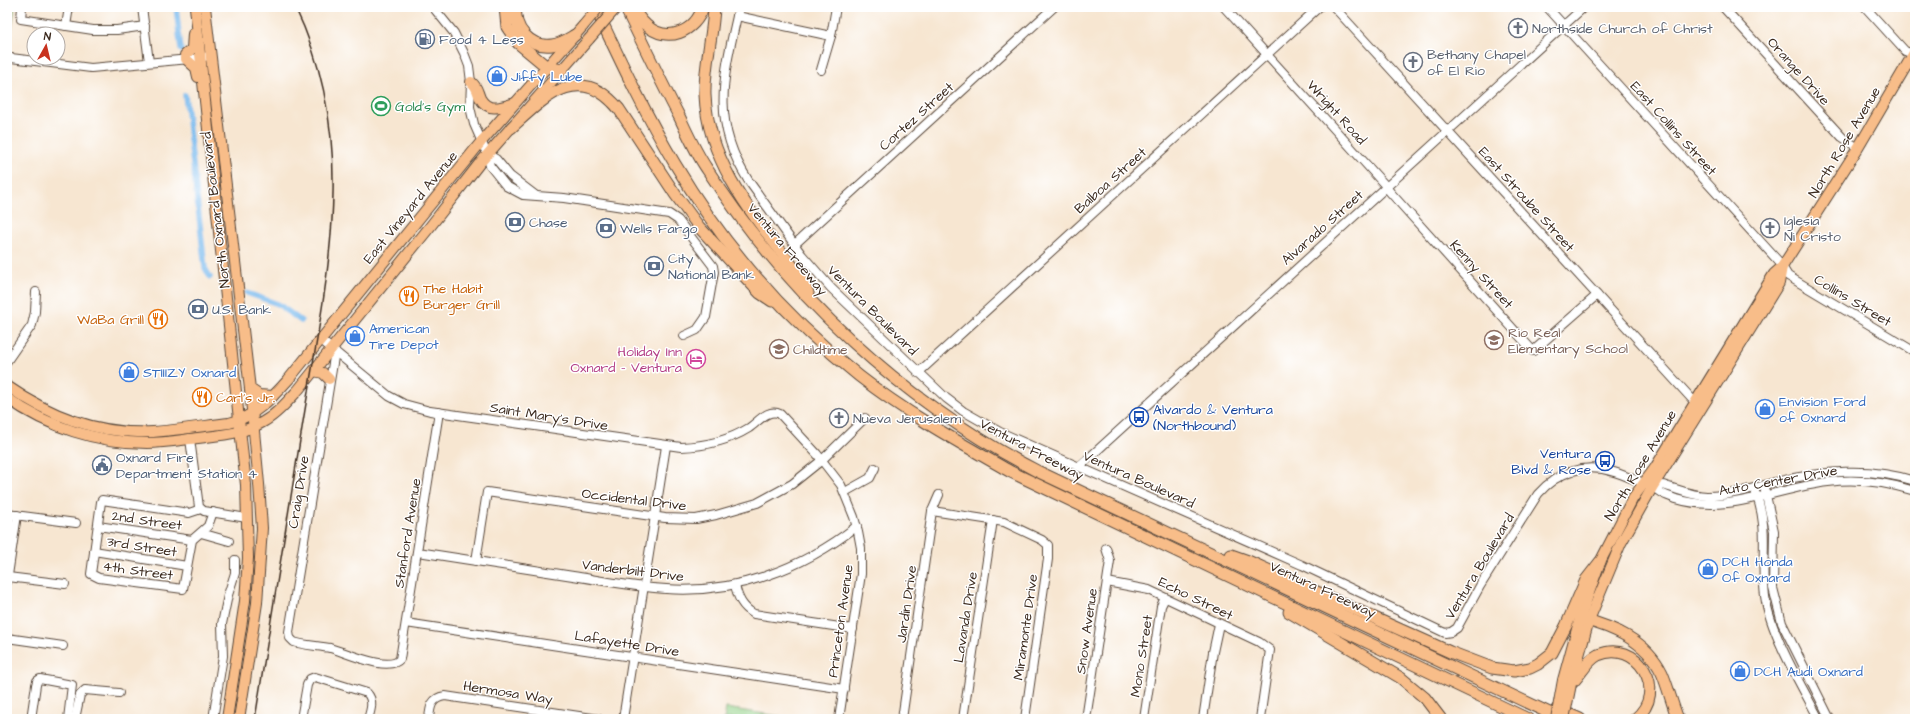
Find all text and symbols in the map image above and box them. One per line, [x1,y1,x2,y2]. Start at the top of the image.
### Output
church icon: Northside Church of Christ [1507,17,1529,39]
place label: Northside Church of Christ [1532,19,1713,39]
north arrow [26,26,66,66]
fuel station icon: Food 4 Less [414,28,436,50]
text: N [43,29,52,45]
place label: Food 4 Less [439,30,524,50]
street label: Orange Drive [1762,33,1835,110]
place label: Bethany Chapel of El Rio [1427,45,1526,81]
church icon: Bethany Chapel of El Rio [1402,51,1424,73]
shop icon: Jiffy Lube [486,65,508,87]
place label: Jiffy Lube [511,67,583,87]
street label: Wright Road [1302,76,1371,149]
street label: Cortez Street [875,77,959,156]
street label: East Collins Street [1625,77,1721,181]
street label: North Rose Avenue [1804,83,1886,202]
sports icon: Gold's Gym [370,95,392,117]
place label: Gold's Gym [395,97,465,117]
street label: North Oxnard Boulevard [196,131,235,289]
street label: Balboa Street [1070,143,1151,219]
street label: East Stroube Street [1474,143,1579,257]
street label: East Vineyard Avenue [359,147,463,268]
street label: Alvarado Street [1277,185,1368,270]
street label: Ventura Freeway [743,199,832,300]
bank icon: Chase [504,211,526,233]
place label: Iglesia Ni Cristo [1784,211,1841,247]
place label: Chase [529,213,568,233]
bank icon: Wells Fargo [595,217,617,239]
church icon: Iglesia Ni Cristo [1759,217,1781,239]
place label: Wells Fargo [620,219,698,239]
street label: Kenny Street [1445,236,1518,314]
place label: City National Bank [668,249,755,285]
bank icon: City National Bank [643,255,665,277]
street label: Ventura Boulevard [823,261,922,360]
street label: Collins Street [1810,270,1895,332]
place label: The Habit Burger Grill [423,279,500,315]
restaurant icon: The Habit Burger Grill [398,285,420,307]
bank icon: U.S. Bank [187,298,209,320]
place label: U.S. Bank [212,300,271,320]
restaurant icon: WaBa Grill [147,308,169,330]
place label: WaBa Grill [77,310,144,330]
place label: American Tire Depot [369,319,439,355]
place label: Rio Real Elementary School [1508,323,1628,359]
shop icon: American Tire Depot [344,325,366,347]
school or university icon: Rio Real Elementary School [1483,329,1505,351]
school or university icon: Childtime [768,338,790,360]
place label: Childtime [793,340,848,360]
place label: Holiday Inn Oxnard - Ventura [570,342,682,378]
hotel icon: Holiday Inn Oxnard - Ventura [685,348,707,370]
shop icon: STIIIZY Oxnard [118,361,140,383]
place label: STIIIZY Oxnard [143,363,236,383]
restaurant icon: Carl's Jr. [191,386,213,408]
place label: Carl's Jr. [216,388,275,408]
place label: Envision Ford of Oxnard [1779,392,1866,428]
street label: Saint Mary's Drive [488,398,610,436]
shop icon: Envision Ford of Oxnard [1754,398,1776,420]
place label: Alvardo & Ventura (Northbound) [1153,400,1273,436]
bus stop icon: Alvardo & Ventura (Northbound) [1128,406,1150,428]
street label: North Rose Avenue [1600,406,1682,525]
church icon: Nueva Jerusalem [828,407,850,429]
place label: Nueva Jerusalem [853,409,961,429]
street label: Ventura Freeway [976,414,1087,486]
place label: Ventura Blvd & Rose [1511,444,1591,480]
street label: Ventura Boulevard [1079,446,1198,514]
place label: Oxnard Fire Department Station 4 [116,448,258,484]
bus stop icon: Ventura Blvd & Rose [1594,450,1616,472]
public building icon: Oxnard Fire Department Station 4 [91,454,113,476]
street label: Craig Drive [283,454,315,530]
street label: Auto Center Drive [1717,461,1839,501]
street label: Stanford Avenue [389,476,427,590]
street label: Occidental Drive [580,484,688,516]
street label: 2nd Street [110,506,184,536]
street label: Ventura Boulevard [1440,510,1519,623]
street label: 3rd Street [105,532,179,562]
place label: DCH Honda Of Oxnard [1722,552,1793,588]
street label: Vanderbilt Drive [581,555,685,587]
street label: 4th Street [101,556,175,586]
street label: Ventura Freeway [1266,556,1379,623]
shop icon: DCH Honda Of Oxnard [1697,558,1719,580]
street label: Princeton Avenue [823,563,859,679]
street label: Jardin Drive [892,564,922,644]
street label: Lavanda Drive [949,570,983,664]
street label: Miramonte Drive [1009,572,1043,681]
street label: Echo Street [1155,572,1237,626]
street label: Snow Avenue [1071,587,1103,675]
street label: Mono Street [1126,613,1158,699]
street label: Lafayette Drive [573,626,681,662]
shop icon: DCH Audi Oxnard [1729,660,1751,682]
place label: DCH Audi Oxnard [1754,662,1863,682]
street label: Hermosa Way [462,676,554,710]

